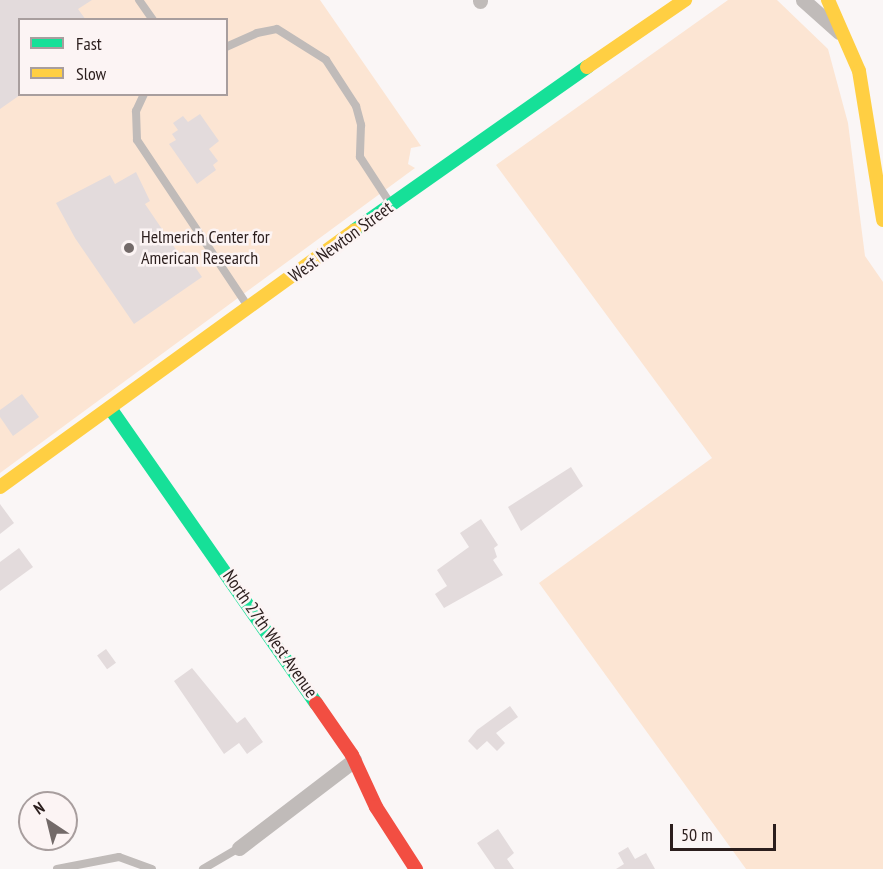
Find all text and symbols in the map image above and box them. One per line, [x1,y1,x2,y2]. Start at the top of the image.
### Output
legend [18,18,228,96]
text: Fast [76,32,102,55]
text: Slow [76,62,106,85]
street label: West Newton Street [285,197,397,287]
place label: Helmerich Center for American Research [141,227,270,270]
marker: Helmerich Center for American Research [122,241,136,255]
street label: North 27th West Avenue [218,566,322,702]
north arrow [18,791,78,851]
text: N [30,797,48,819]
scale bar [673,812,780,850]
text: 50 m [681,823,713,846]

